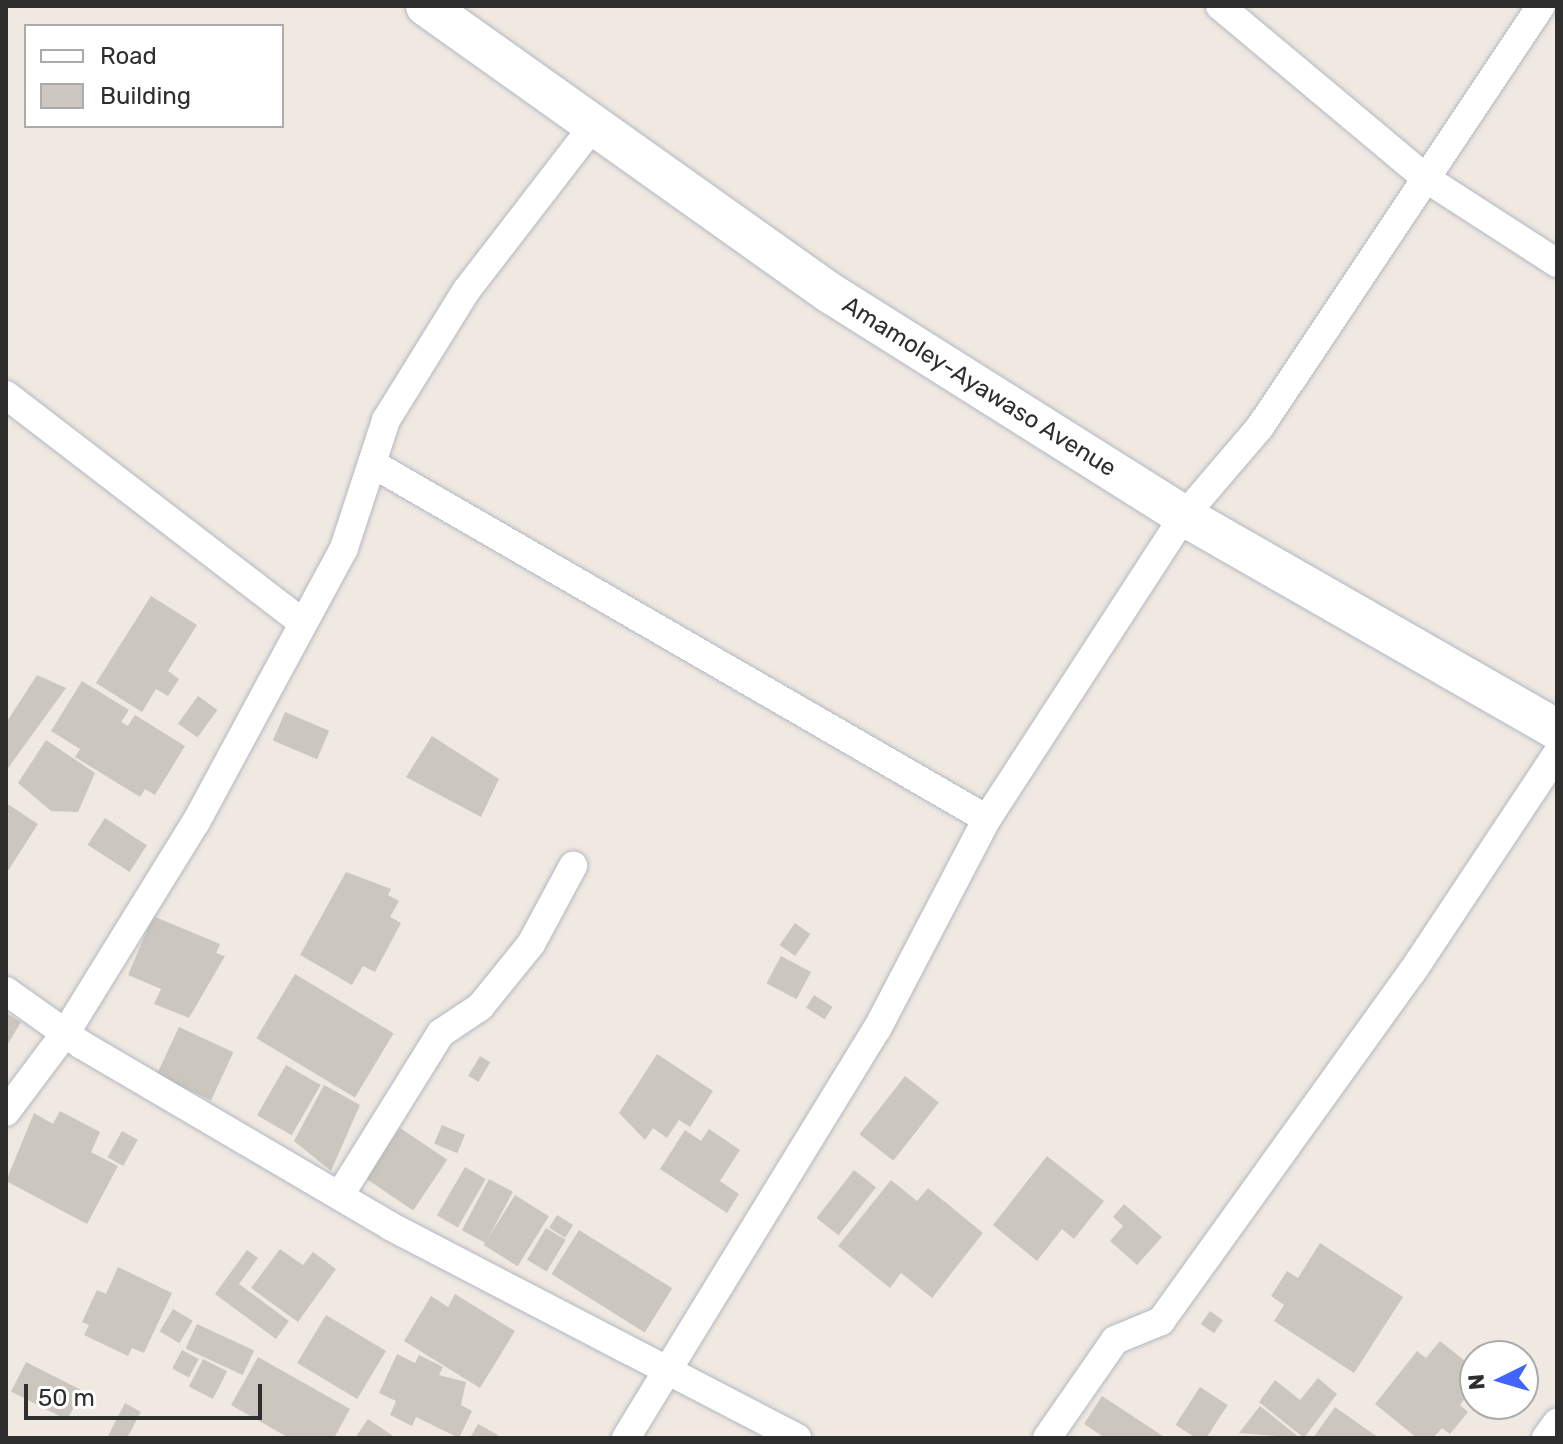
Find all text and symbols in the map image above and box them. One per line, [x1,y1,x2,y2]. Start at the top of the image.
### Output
legend [24,24,284,128]
text: Road [100,42,157,70]
text: Building [100,82,191,110]
street label: Amamoley-Ayawaso Avenue [837,291,1121,483]
north arrow [1459,1340,1539,1420]
scale bar [28,1368,266,1418]
text: N [1462,1373,1491,1391]
text: 50 m [38,1384,95,1412]

